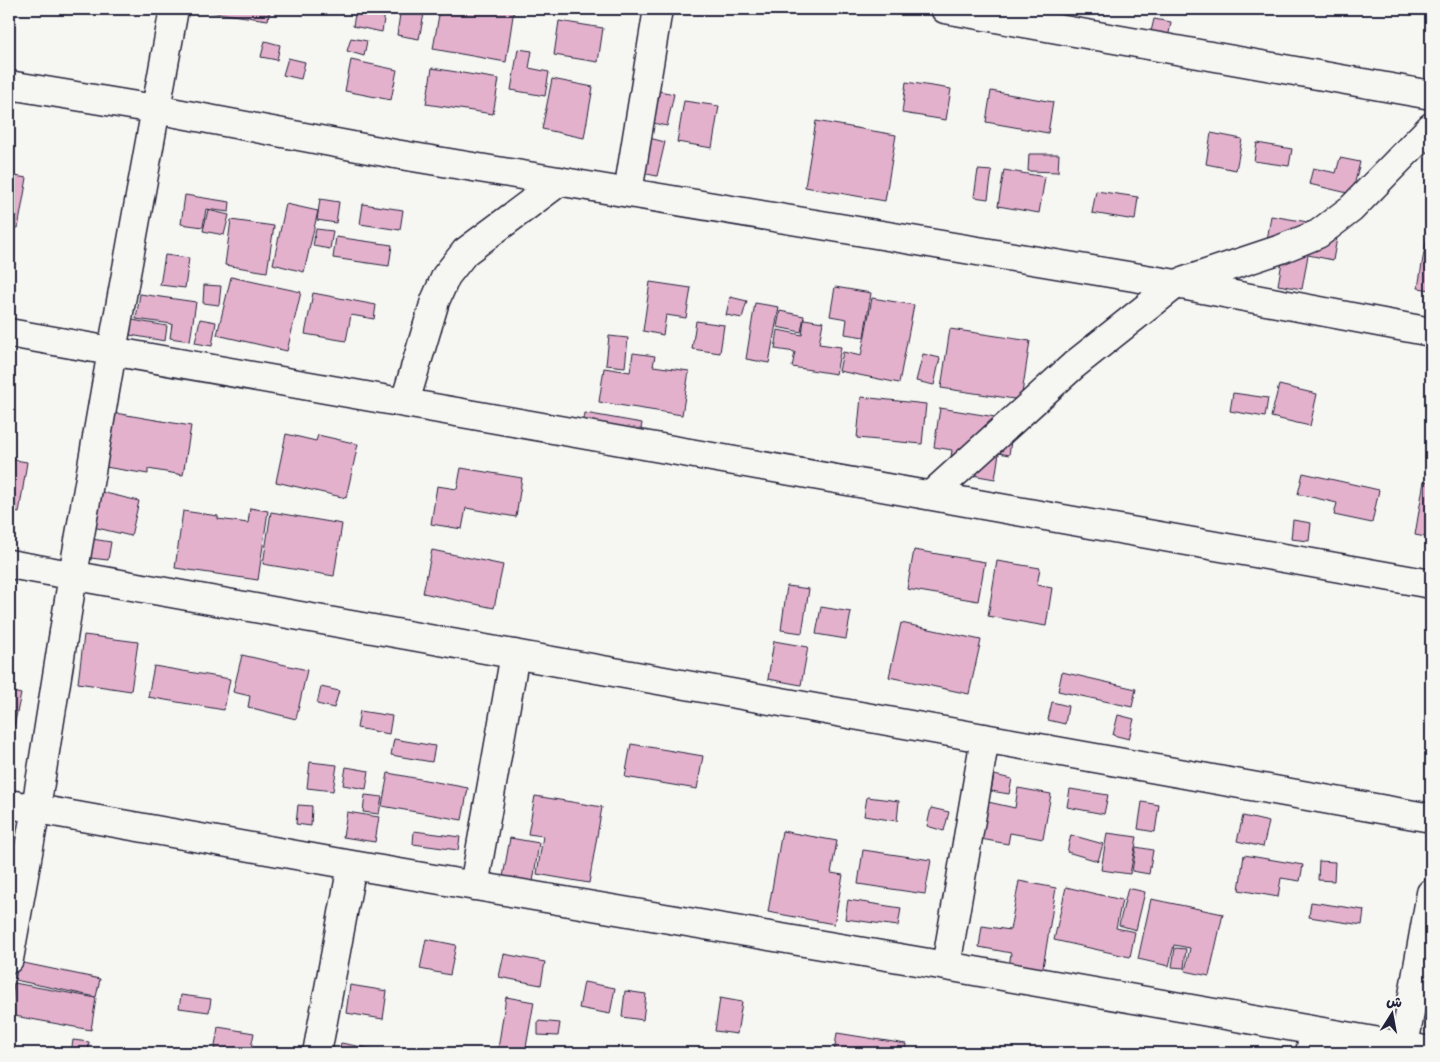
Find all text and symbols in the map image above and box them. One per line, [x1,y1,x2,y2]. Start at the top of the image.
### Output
north arrow [1368,990,1418,1040]
text: ش [1385,992,1404,1012]

